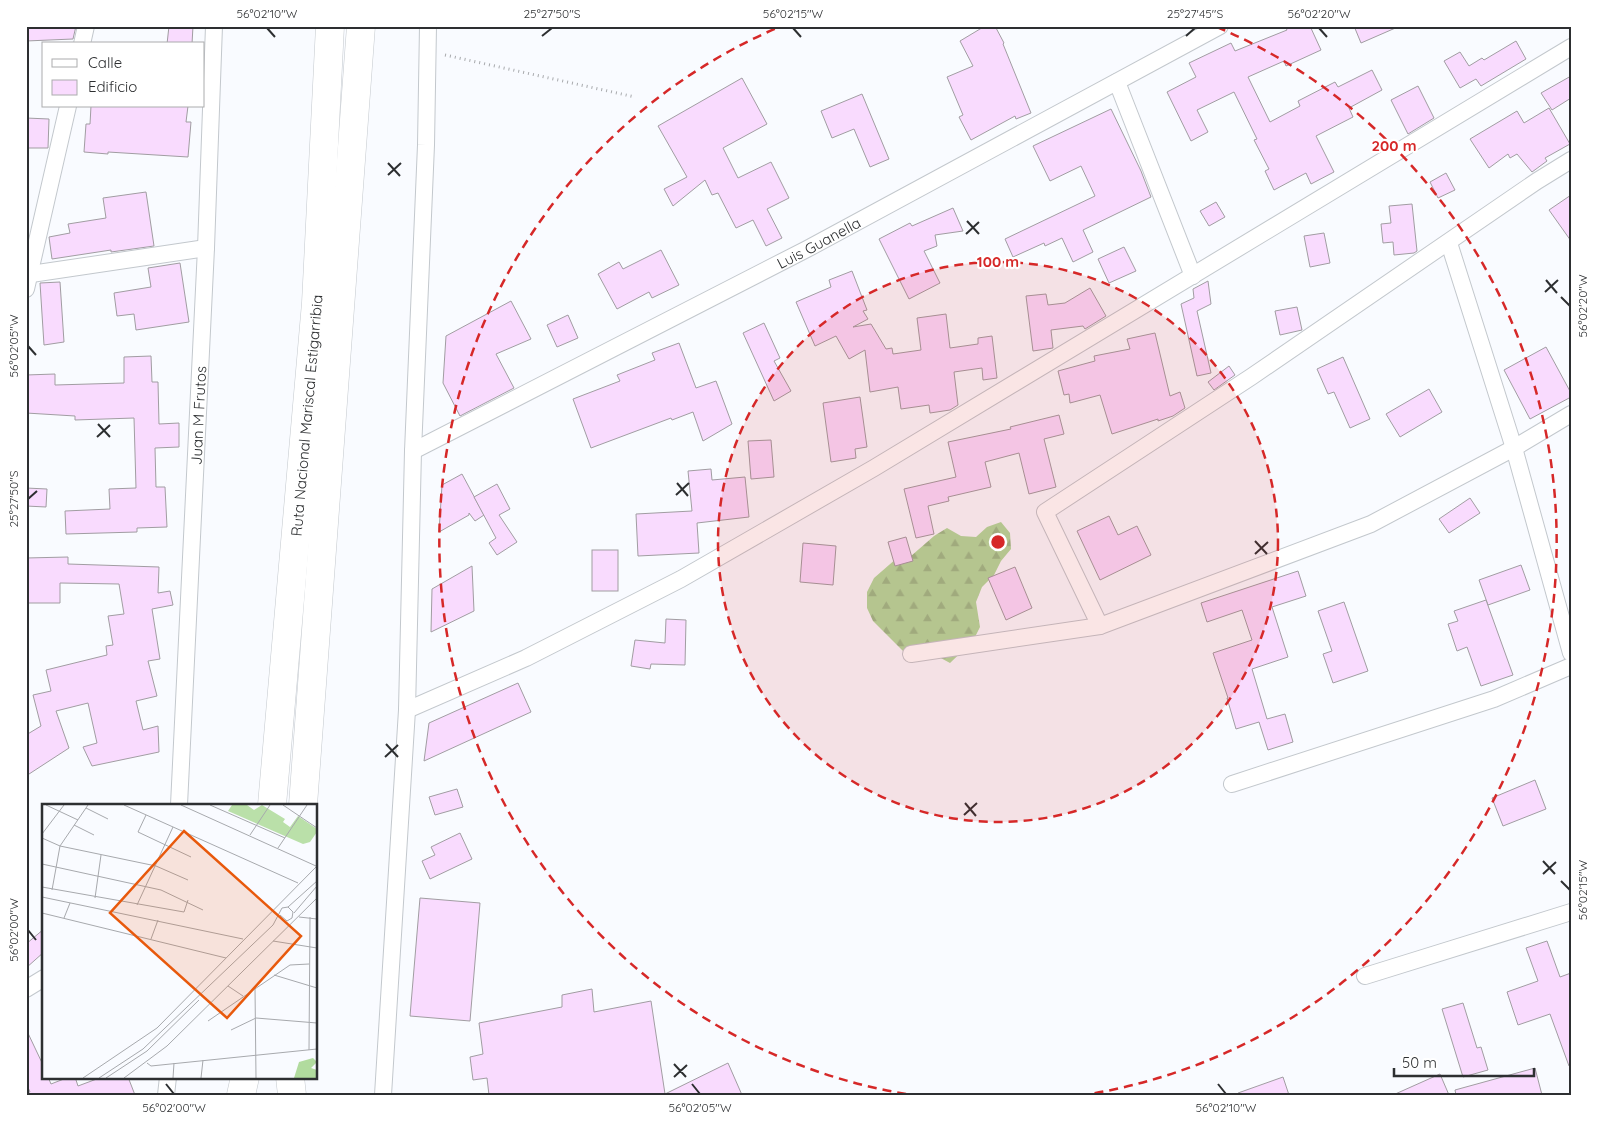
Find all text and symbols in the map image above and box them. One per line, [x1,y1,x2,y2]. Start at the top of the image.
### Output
text: 56°02'10"W [237,6,298,21]
text: 25°27'50"S [523,6,581,21]
text: 56°02'15"W [763,6,824,21]
text: 25°27'45"S [1167,6,1223,21]
text: 56°02'20"W [1287,6,1351,21]
legend [42,42,205,108]
text: Calle [88,53,122,72]
text: Edificio [88,77,137,96]
text: 200 m [1372,136,1417,155]
street label: Luis Guanella [773,212,864,272]
text: 100 m [977,252,1019,271]
text: 56°02'20"W [1575,274,1590,338]
street label: Ruta Nacional Mariscal Estigarribia [286,294,326,537]
text: 56°02'05"W [6,314,21,377]
street label: Juan M Frutos [186,365,210,466]
text: 25°27'50"S [6,470,21,528]
centre of rings [989,533,1007,551]
inset map [42,804,318,1078]
text: 56°02'15"W [1575,859,1590,920]
text: 56°02'00"W [6,898,21,962]
scale bar [1394,1046,1534,1078]
text: 50 m [1402,1053,1437,1072]
text: 56°02'00"W [142,1100,206,1115]
text: 56°02'05"W [669,1100,732,1115]
text: 56°02'10"W [1196,1100,1257,1115]

